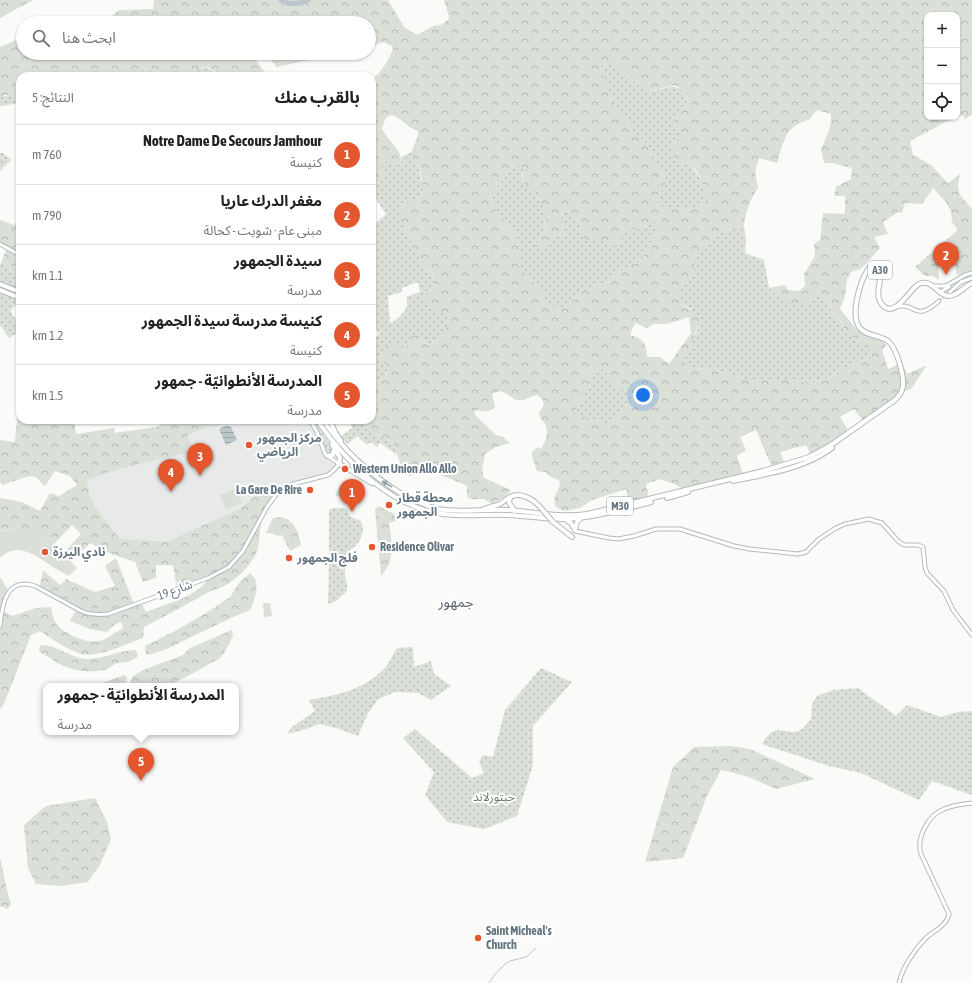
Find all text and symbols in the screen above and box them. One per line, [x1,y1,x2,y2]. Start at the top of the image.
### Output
map controls [924,12,960,120]
button: + [924,12,960,48]
search box [16,16,376,60]
icon: search [30,27,52,49]
text: ابحث هنا [62,29,116,46]
button: − [924,48,960,84]
button: locate [924,84,960,120]
text: بالقرب منك [275,87,360,107]
text: النتائج: 5 [32,90,74,105]
text: Notre Dame De Secours Jamhour [143,132,322,149]
text: 760 m [32,147,62,162]
text: 1 [344,147,350,162]
text: كنيسة [290,155,322,170]
text: مغفر الدرك عاريا [220,192,322,209]
text: 790 m [32,208,62,223]
text: 2 [344,208,350,223]
text: مبنى عام · شويت - كحالة [204,223,322,238]
pin: 2 [933,242,959,275]
text: سيدة الجمهور [234,252,322,269]
road number: A30 [868,261,892,279]
text: 1.1 km [32,268,63,283]
text: 3 [344,268,350,283]
text: مدرسة [287,283,322,298]
text: كنيسة مدرسة سيدة الجمهور [142,312,322,329]
text: 1.2 km [32,328,63,343]
text: 4 [344,328,350,343]
text: كنيسة [290,343,322,358]
text: المدرسة الأنطوانيّة - جمهور [155,372,322,389]
your location [633,385,653,405]
text: 1.5 km [32,388,63,403]
text: 5 [344,388,350,403]
text: مدرسة [287,403,322,418]
place label: مركز الجمهور الرياضي [256,431,322,462]
marker: مركز الجمهور الرياضي [244,440,254,450]
pin: 3 [187,443,213,476]
pin: 4 [158,459,184,492]
place label: Western Union Allo Allo [352,462,457,476]
marker: Western Union Allo Allo [340,464,350,474]
pin: 1 [339,479,365,512]
one-way arrow [381,481,393,488]
place label: La Gare De Rire [236,483,303,497]
marker: La Gare De Rire [305,485,315,495]
place label: محطة قطار الجمهور [396,491,453,519]
road number: M30 [607,497,633,515]
marker: محطة قطار الجمهور [384,500,394,510]
place label: Residence Olivar [380,540,454,554]
marker: Residence Olivar [367,542,377,552]
place label: نادي اليرزة [53,545,106,562]
marker: نادي اليرزة [40,547,50,557]
place label: فلج الجمهور [296,551,358,567]
marker: فلج الجمهور [284,553,294,563]
street label: شارع 19 [156,577,195,605]
district label: جمهور [437,594,474,611]
popup [43,683,239,735]
text: المدرسة الأنطوانيّة - جمهور [58,686,224,703]
text: مدرسة [58,717,92,732]
pin: 5 [128,748,154,781]
park label: حبتورلاند [473,790,515,804]
place label: Saint Micheal's Church [486,924,553,952]
marker: Saint Micheal's Church [473,933,483,943]

